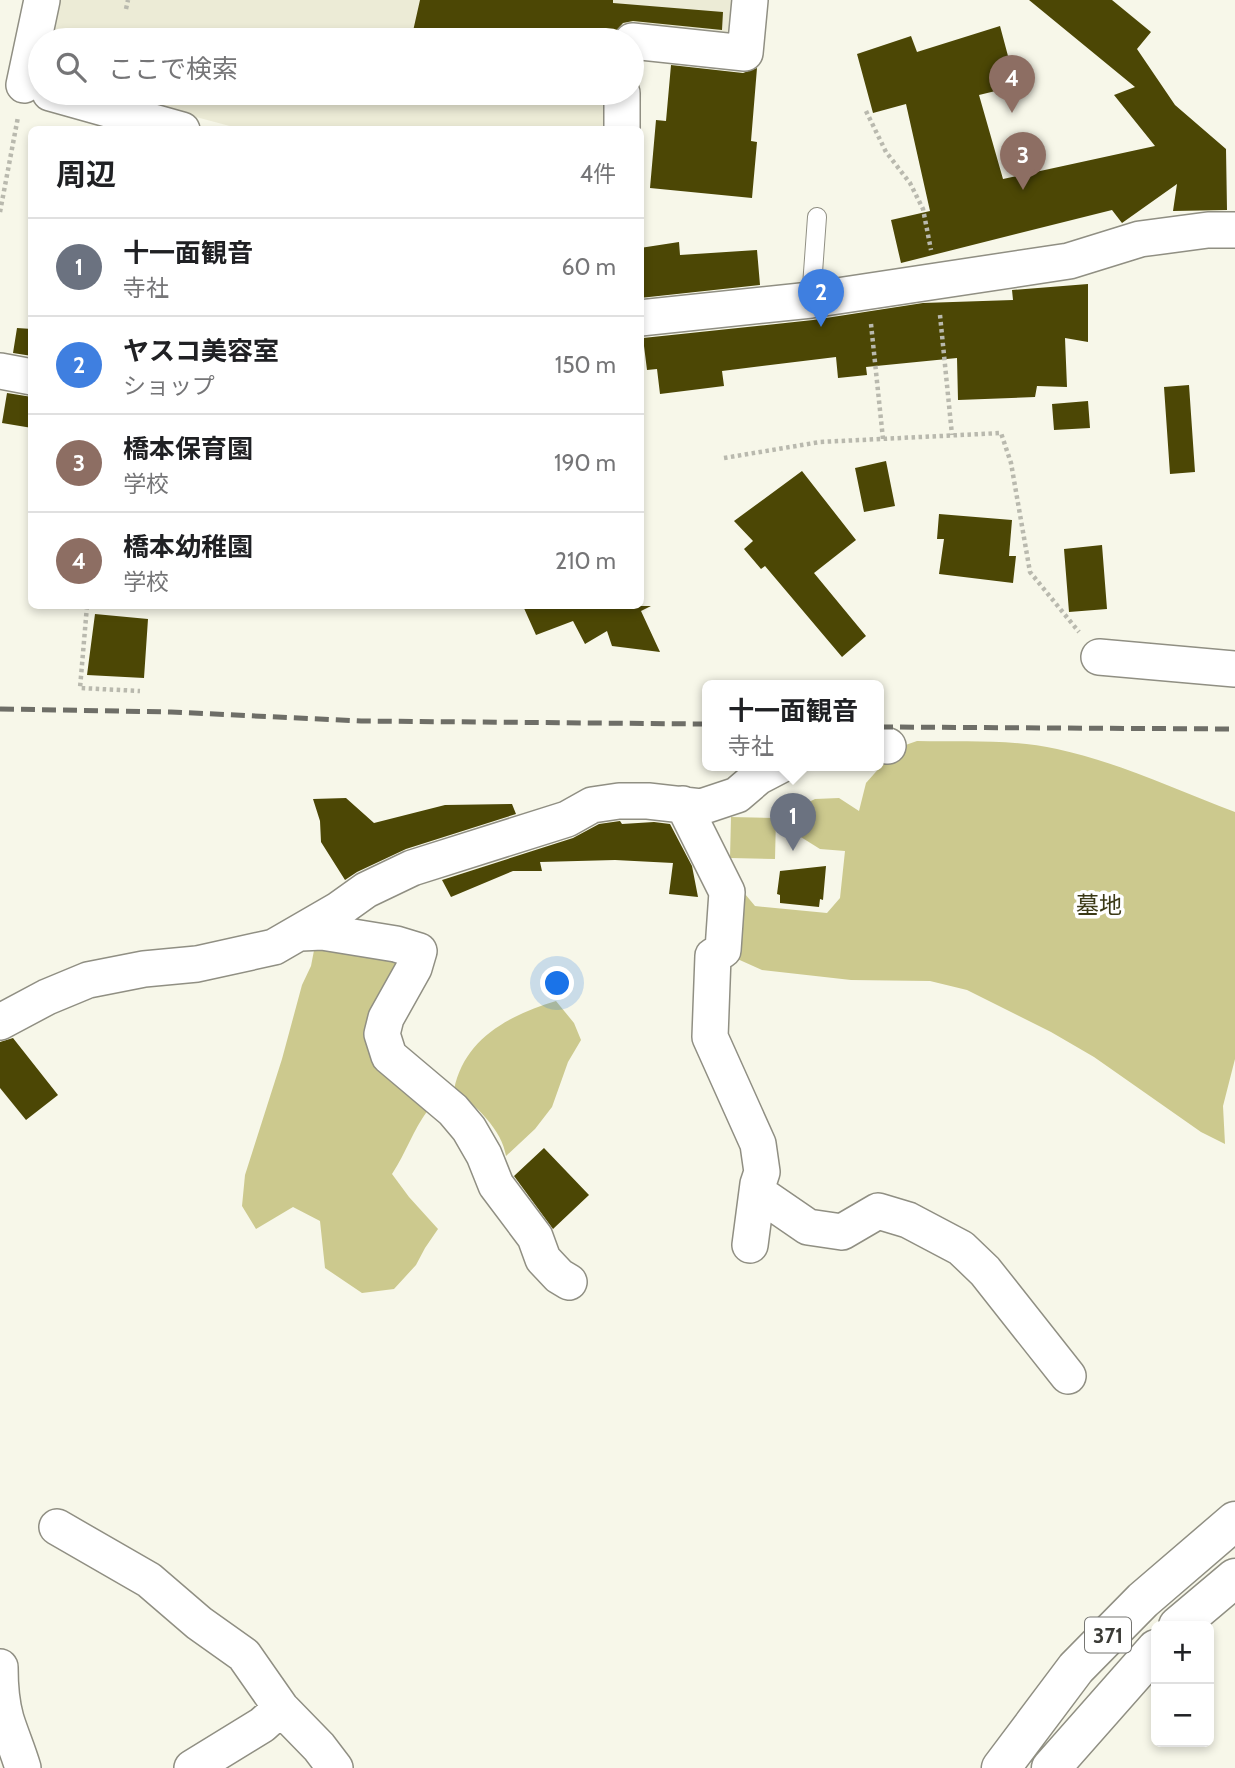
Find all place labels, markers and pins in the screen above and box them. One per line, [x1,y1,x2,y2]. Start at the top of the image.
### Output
pin: 4 [989,55,1035,113]
pin: 3 [1000,132,1046,190]
pin: 2 [798,269,844,327]
pin: 1 [770,793,816,851]

